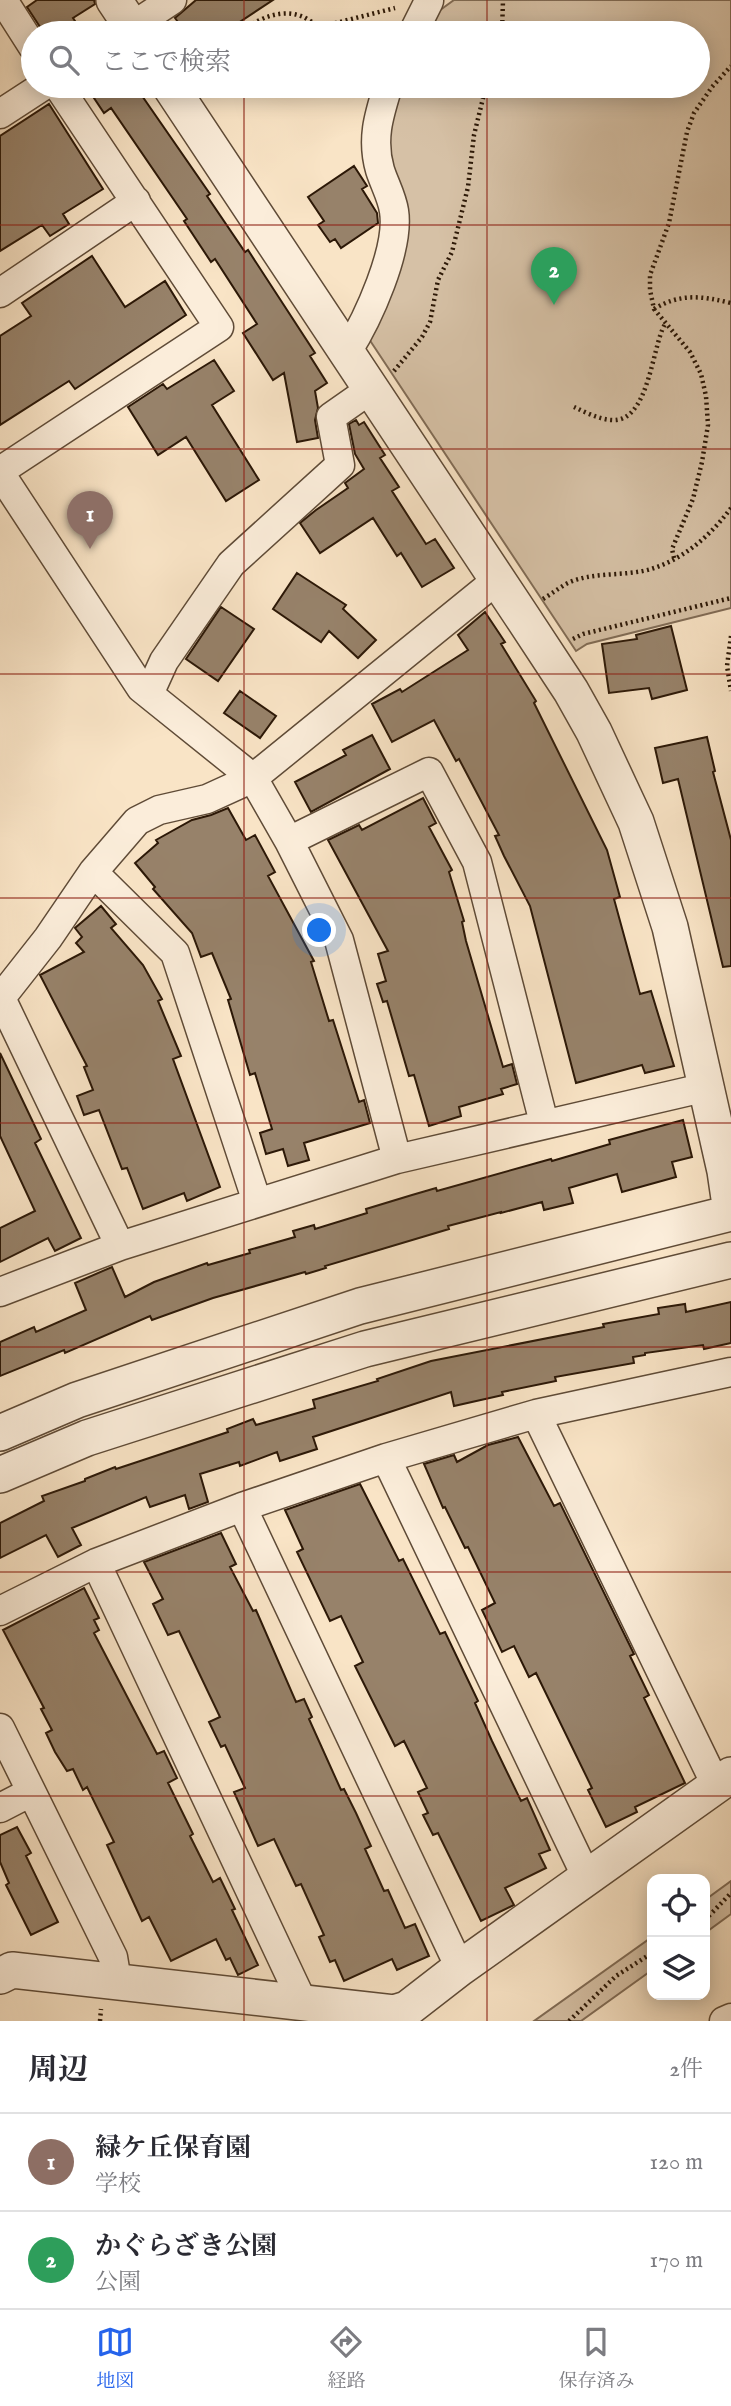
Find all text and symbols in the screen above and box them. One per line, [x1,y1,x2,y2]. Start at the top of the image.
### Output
search box [21,21,710,98]
icon: search [45,41,83,79]
text: ここで検索 [101,46,231,79]
pin: 2 [531,247,577,305]
pin: 1 [67,491,113,549]
your location [302,913,336,947]
map controls [647,1874,710,2000]
button: locate [647,1874,710,1937]
button: layers [647,1937,710,2000]
text: 周辺 [28,2052,88,2090]
text: 2件 [669,2055,703,2084]
text: 緑ケ丘保育園 [95,2132,251,2165]
text: 1 [47,2148,55,2177]
text: 120 m [650,2148,703,2177]
text: 学校 [95,2170,141,2199]
text: かぐらざき公園 [95,2230,277,2263]
text: 2 [46,2246,56,2275]
text: 170 m [650,2246,703,2275]
text: 公園 [95,2268,141,2297]
tab: 地図 [96,2323,135,2394]
tab: 経路 [327,2323,366,2394]
tab: 保存済み [558,2323,635,2394]

